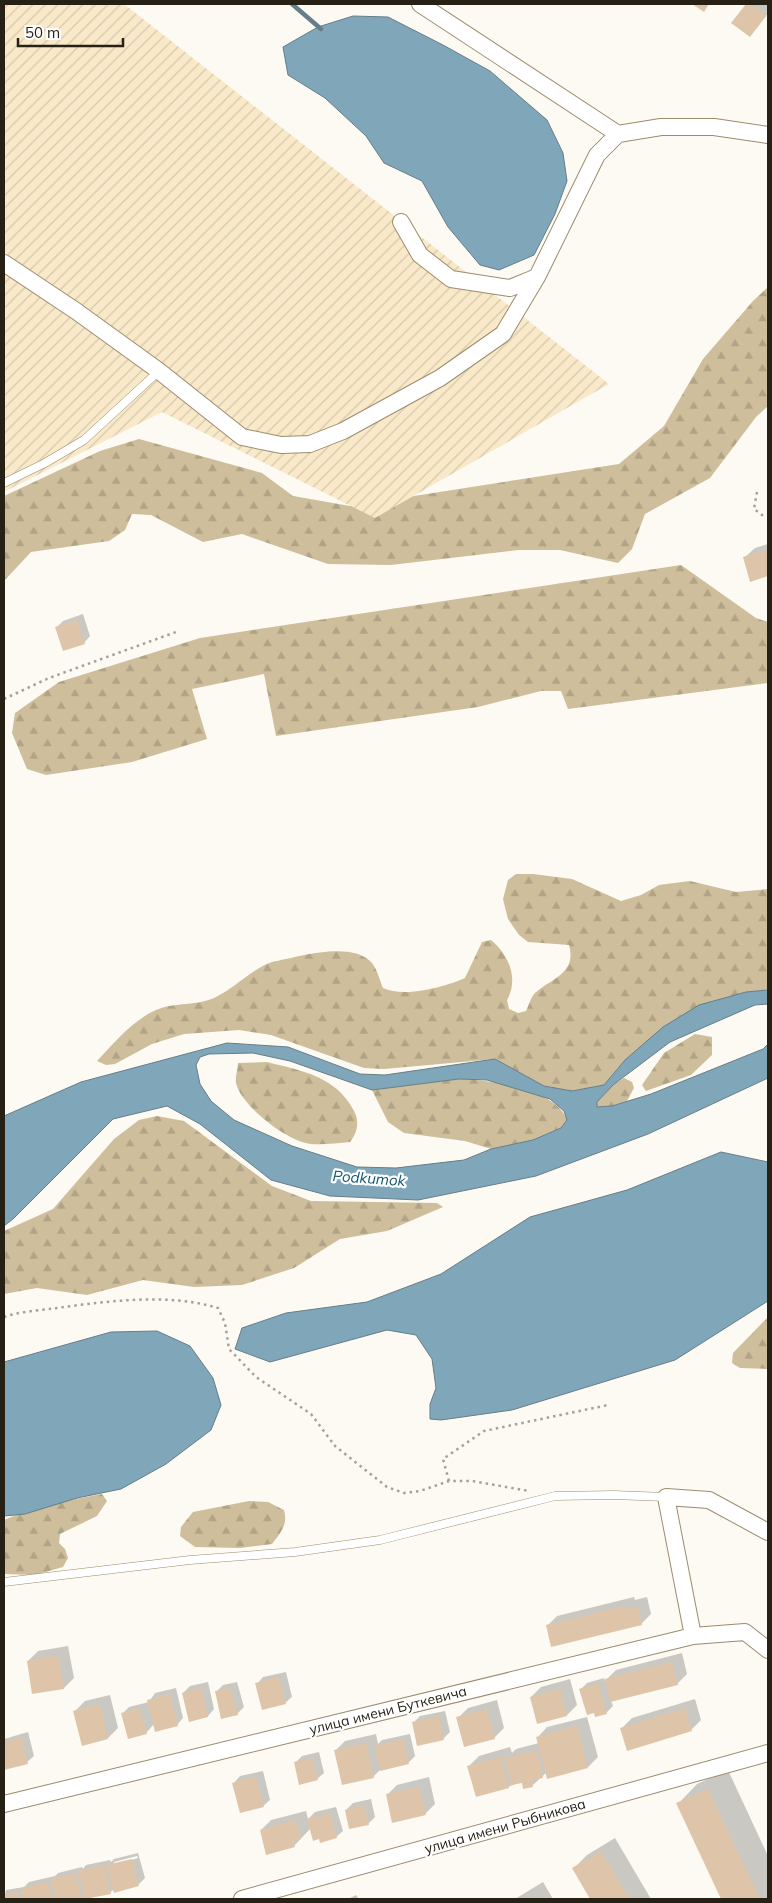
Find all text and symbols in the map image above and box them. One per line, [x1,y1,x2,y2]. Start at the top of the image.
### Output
scale bar [18,15,122,47]
text: 50 m [25,23,60,42]
water label: Podkumok [332,1166,407,1190]
street label: улица имени Буткевича [307,1682,469,1738]
street label: улица имени Рыбникова [422,1794,588,1858]

